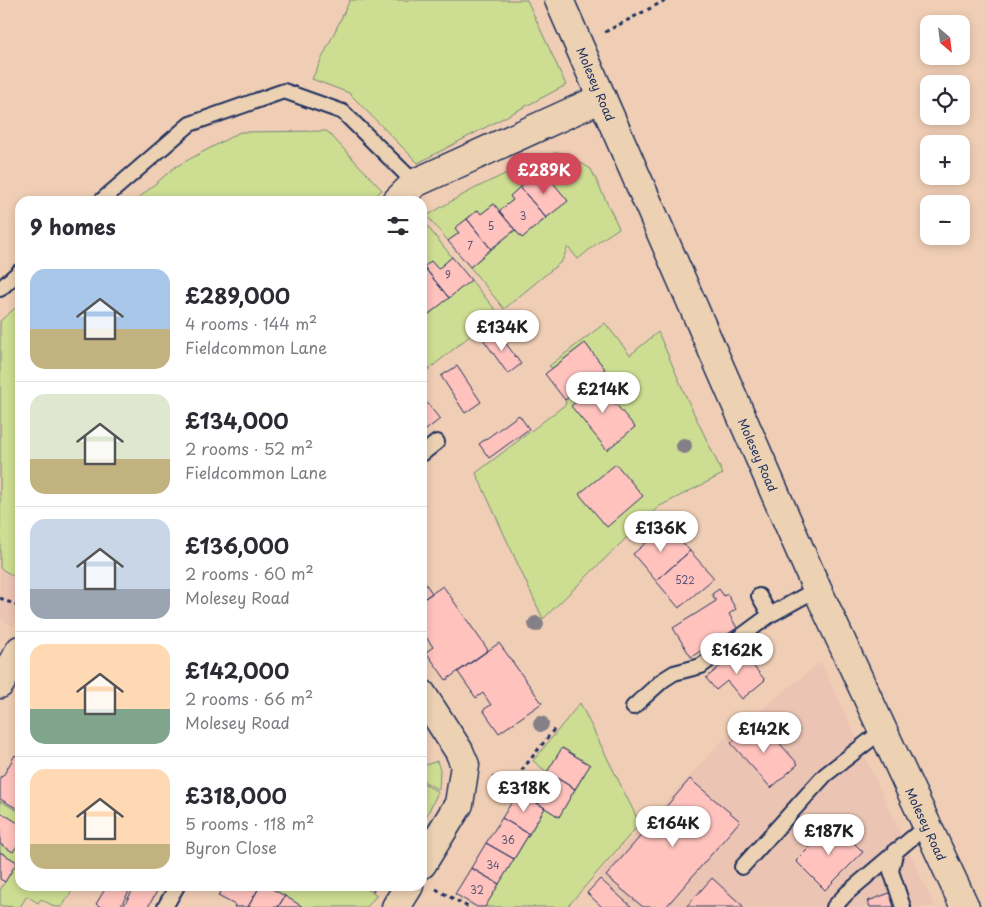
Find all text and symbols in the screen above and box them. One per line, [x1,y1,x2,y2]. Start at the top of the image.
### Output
north arrow [920,15,970,65]
map controls [920,15,970,245]
street label: Molesey Road [572,44,620,124]
button: locate [920,75,970,125]
button: + [920,135,970,185]
pin: £289K [509,152,579,195]
text: £289K [517,157,571,181]
button: − [920,195,970,245]
house number: 3 [520,208,526,223]
text: 9 homes [30,210,116,242]
icon: filters [384,212,412,240]
house number: 5 [488,218,494,233]
house number: 7 [467,238,473,253]
house number: 9 [445,267,451,282]
text: £289,000 [185,279,290,311]
icon: home [70,289,130,349]
pin: £134K [467,310,537,352]
text: 4 rooms · 144 m² [185,311,317,335]
text: £134K [476,314,528,338]
text: Fieldcommon Lane [185,335,327,359]
pin: £214K [568,372,638,414]
text: £214K [577,376,629,400]
text: £134,000 [185,404,289,436]
icon: home [70,414,130,474]
street label: Molesey Road [734,415,782,495]
text: 2 rooms · 52 m² [185,436,313,460]
text: Fieldcommon Lane [185,460,327,484]
pin: £136K [626,510,696,553]
text: £136K [635,515,687,539]
text: £136,000 [185,529,289,561]
icon: home [70,539,130,599]
text: 2 rooms · 60 m² [185,561,314,585]
house number: 522 [675,572,695,587]
text: Molesey Road [185,585,290,609]
pin: £162K [702,632,772,675]
text: £162K [711,637,763,661]
text: £142,000 [185,654,289,686]
icon: home [70,664,130,724]
text: 2 rooms · 66 m² [185,686,313,710]
text: Molesey Road [185,710,290,734]
pin: £142K [729,712,799,754]
text: £142K [738,716,790,740]
pin: £318K [489,770,559,813]
text: £318K [498,775,550,799]
text: £318,000 [185,779,287,811]
street label: Molesey Road [901,785,951,863]
icon: home [70,789,130,849]
pin: £164K [638,806,708,848]
text: £164K [647,810,699,834]
text: 5 rooms · 118 m² [185,811,314,835]
pin: £187K [794,814,864,856]
text: £187K [804,818,854,842]
house number: 36 [501,832,515,847]
text: Byron Close [185,835,277,859]
house number: 34 [486,857,500,872]
house number: 32 [470,882,484,897]

